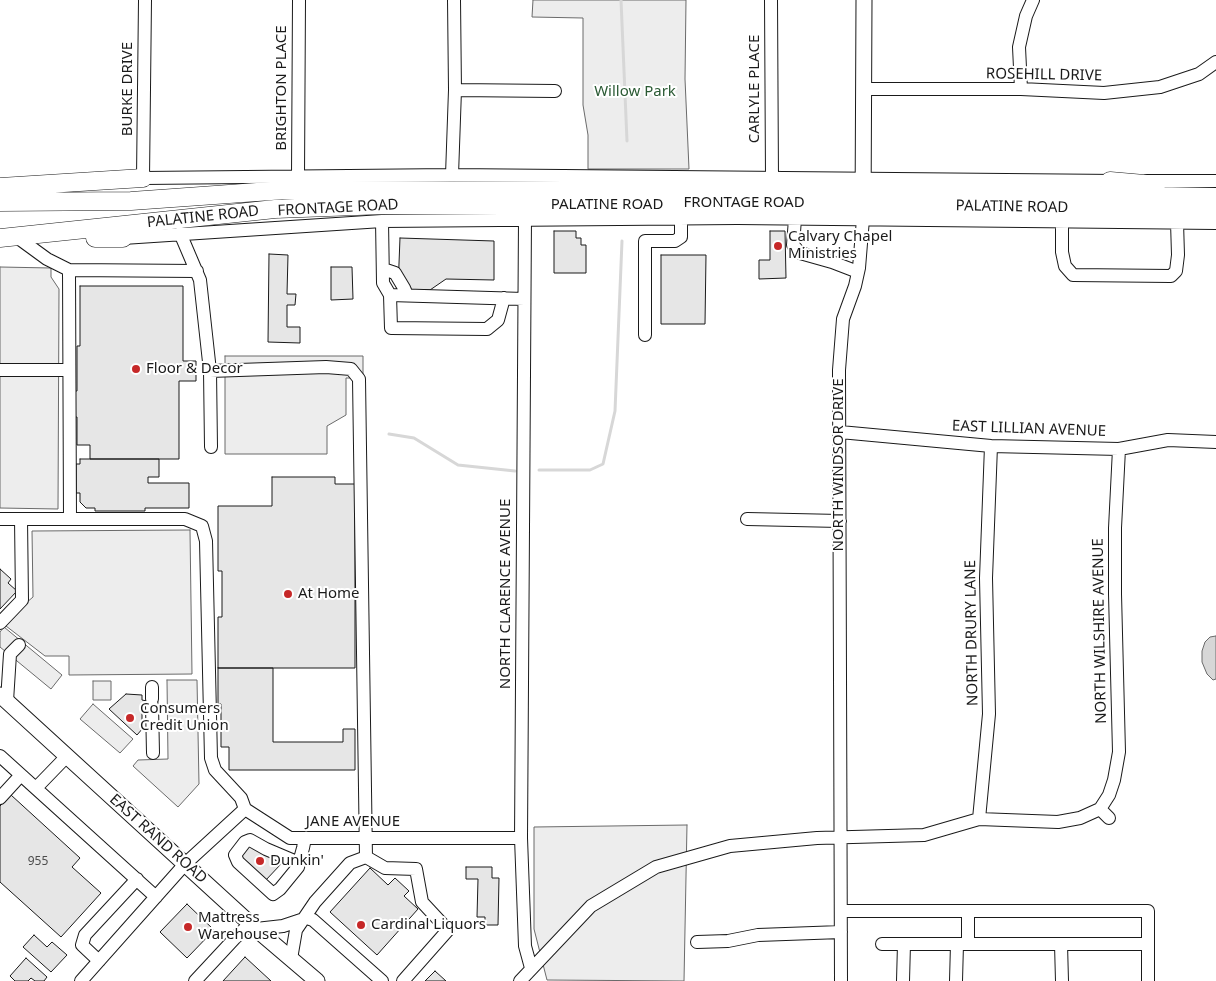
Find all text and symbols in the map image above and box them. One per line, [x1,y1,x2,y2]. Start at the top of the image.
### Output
street label: BRIGHTON PLACE [273,25,291,151]
street label: CARLYLE PLACE [746,35,764,143]
street label: BURKE DRIVE [119,42,137,136]
street label: ROSEHILL DRIVE [986,65,1102,85]
park label: Willow Park [594,83,676,101]
street label: FRONTAGE ROAD [683,194,805,212]
street label: FRONTAGE ROAD [277,196,399,220]
street label: PALATINE ROAD [551,196,663,214]
street label: PALATINE ROAD [956,197,1068,217]
street label: PALATINE ROAD [146,202,260,232]
place label: Calvary Chapel Ministries [788,228,892,263]
marker: Calvary Chapel Ministries [772,240,784,252]
place label: Floor & Decor [146,360,243,378]
marker: Floor & Decor [130,363,142,375]
street label: NORTH WINDSOR DRIVE [830,378,848,552]
street label: EAST LILLIAN AVENUE [952,417,1106,441]
street label: NORTH CLARENCE AVENUE [497,499,515,689]
street label: NORTH WILSHIRE AVENUE [1089,538,1111,724]
street label: NORTH DRURY LANE [962,560,982,706]
place label: At Home [298,585,360,603]
marker: At Home [282,588,294,600]
place label: Consumers Credit Union [140,700,229,735]
marker: Consumers Credit Union [124,712,136,724]
street label: EAST RAND ROAD [106,791,210,887]
street label: JANE AVENUE [306,813,400,831]
place label: Dunkin' [270,852,324,870]
house number: 955 [28,855,48,869]
marker: Dunkin' [254,855,266,867]
place label: Mattress Warehouse [198,909,278,944]
place label: Cardinal Liquors [371,916,486,934]
marker: Cardinal Liquors [355,919,367,931]
marker: Mattress Warehouse [182,921,194,933]

